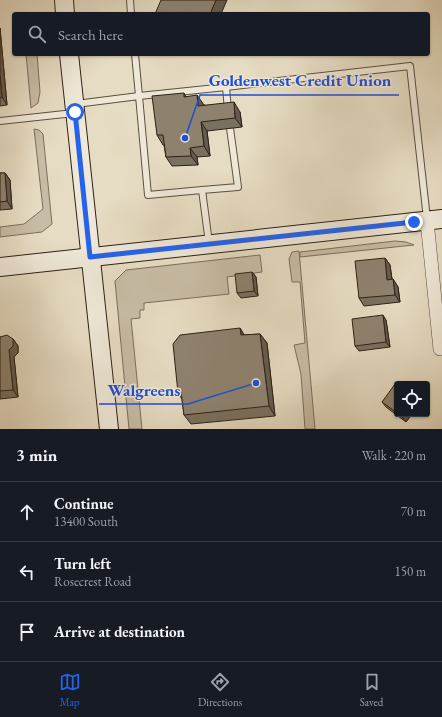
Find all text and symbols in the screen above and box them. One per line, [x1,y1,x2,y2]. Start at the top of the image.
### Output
search box [12,12,430,56]
icon: search [26,23,48,45]
text: Search here [58,25,123,44]
callout: Goldenwest Credit Union [200,66,399,95]
text: Goldenwest Credit Union [209,69,392,91]
route start [66,103,84,121]
route end [405,213,423,231]
callout: Walgreens [99,375,188,404]
text: Walgreens [107,379,181,401]
map controls [394,381,430,417]
button: locate [394,381,430,417]
text: 3 min [16,444,57,466]
text: Walk · 220 m [362,447,426,464]
text: Continue [54,494,114,513]
icon: ahead [16,501,38,523]
text: 70 m [401,503,426,520]
text: 13400 South [54,513,118,530]
text: Turn left [54,554,111,573]
icon: left [16,561,38,583]
text: 150 m [395,563,426,580]
text: Rosecrest Road [54,573,131,590]
icon: arrive [16,621,38,643]
text: Arrive at destination [54,622,185,641]
tab: Map [59,671,81,709]
tab: Directions [198,671,242,709]
tab: Saved [360,671,383,709]

